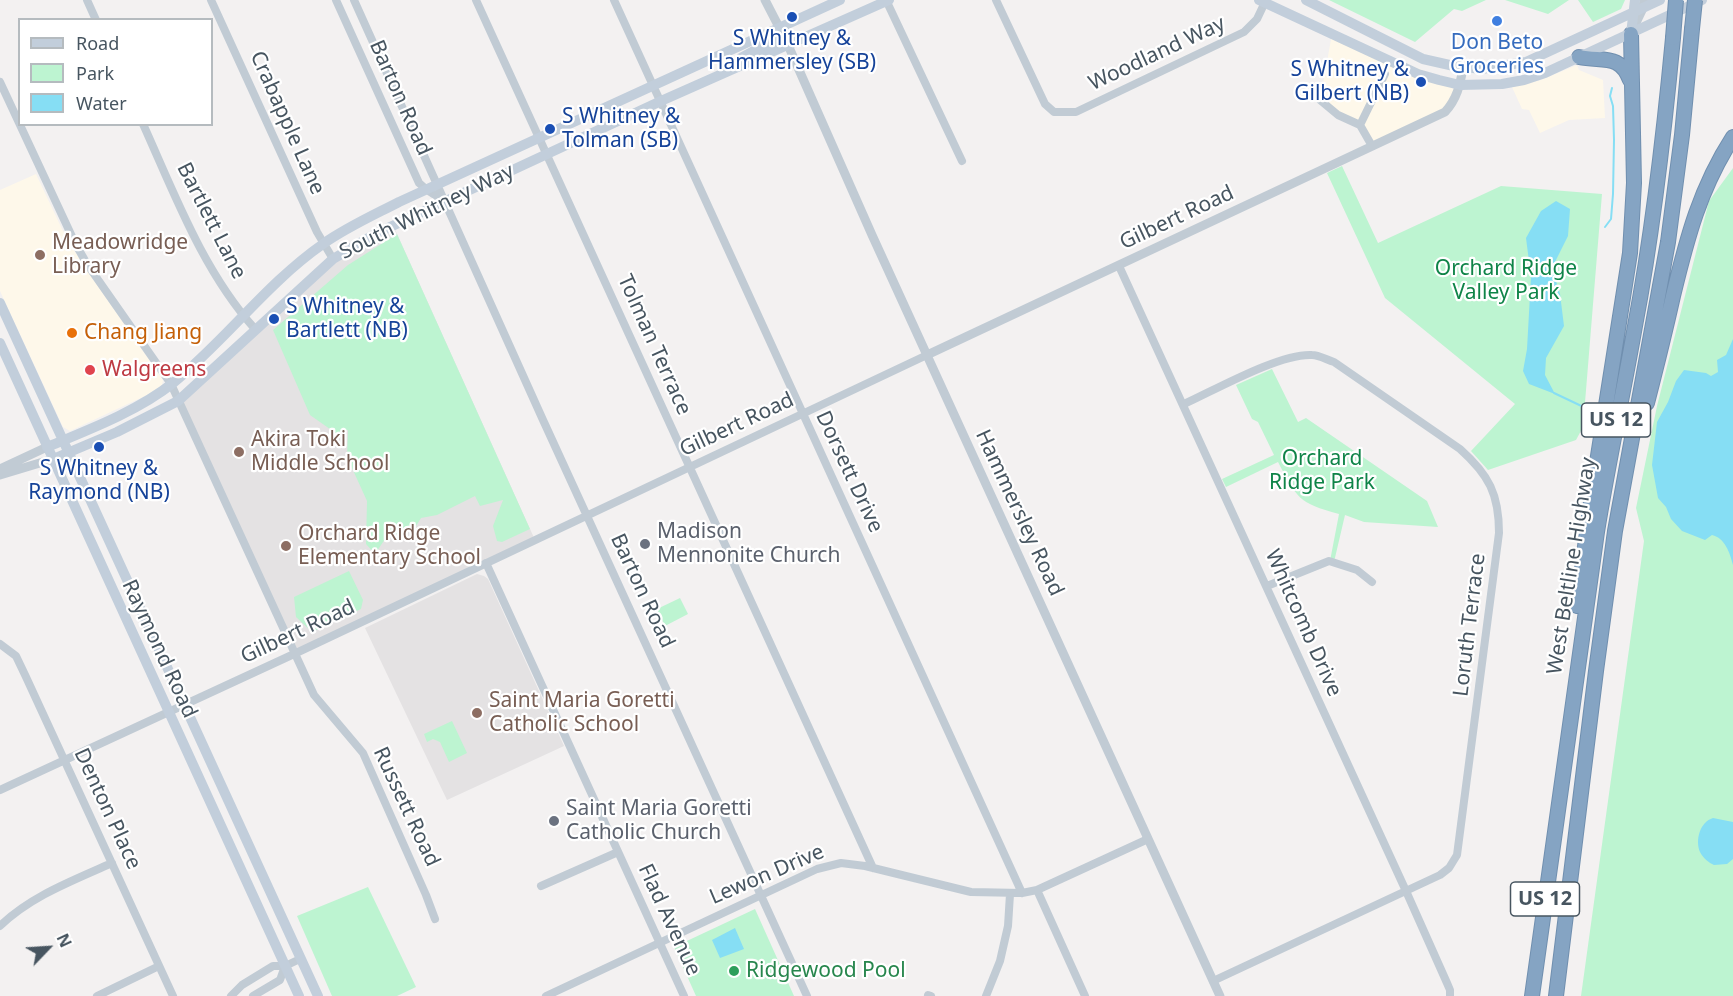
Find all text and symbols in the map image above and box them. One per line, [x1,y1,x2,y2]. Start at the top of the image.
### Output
marker: S Whitney & Hammersley (SB) [785,10,799,24]
street label: Woodland Way [1085,11,1229,97]
marker: Don Beto Groceries [1490,14,1504,28]
legend [18,18,213,126]
place label: S Whitney & Hammersley (SB) [708,26,876,76]
place label: Don Beto Groceries [1450,30,1544,80]
text: Road [76,31,119,55]
street label: Barton Road [363,37,437,159]
street label: Crabapple Lane [244,47,330,199]
place label: S Whitney & Gilbert (NB) [1291,57,1409,107]
text: Park [76,61,114,85]
marker: S Whitney & Gilbert (NB) [1414,75,1428,89]
text: Water [76,91,127,115]
place label: S Whitney & Tolman (SB) [562,104,680,154]
marker: S Whitney & Tolman (SB) [543,122,557,136]
street label: Bartlett Lane [171,159,251,283]
street label: South Whitney Way [336,159,518,265]
street label: Gilbert Road [1116,181,1238,255]
place label: Meadowridge Library [52,230,188,280]
marker: Meadowridge Library [33,248,47,262]
park label: Orchard Ridge Valley Park [1435,256,1577,306]
street label: Tolman Terrace [612,271,696,419]
place label: S Whitney & Bartlett (NB) [286,294,408,344]
marker: S Whitney & Bartlett (NB) [267,312,281,326]
place label: Chang Jiang [84,320,202,346]
marker: Chang Jiang [65,326,79,340]
place label: Walgreens [102,357,206,383]
marker: Walgreens [83,363,97,377]
street label: Gilbert Road [676,388,798,462]
road number: US 12 [1582,403,1650,437]
street label: Dorsett Drive [810,407,888,537]
street label: Hammersley Road [969,426,1069,600]
place label: Akira Toki Middle School [251,427,389,477]
marker: S Whitney & Raymond (NB) [92,440,106,454]
marker: Akira Toki Middle School [232,445,246,459]
park label: Orchard Ridge Park [1269,446,1375,496]
place label: S Whitney & Raymond (NB) [28,456,170,506]
street label: West Beltline Highway [1542,456,1602,676]
place label: Madison Mennonite Church [657,519,840,569]
place label: Orchard Ridge Elementary School [298,521,481,571]
street label: Barton Road [605,530,679,652]
marker: Madison Mennonite Church [638,537,652,551]
marker: Orchard Ridge Elementary School [279,539,293,553]
street label: Whitcomb Drive [1259,546,1347,700]
street label: Loruth Terrace [1449,552,1491,698]
street label: Raymond Road [116,576,202,722]
street label: Gilbert Road [237,595,359,669]
place label: Saint Maria Goretti Catholic School [489,688,675,738]
marker: Saint Maria Goretti Catholic School [470,706,484,720]
street label: Russett Road [367,743,445,871]
street label: Denton Place [68,744,146,874]
place label: Saint Maria Goretti Catholic Church [566,796,752,846]
marker: Saint Maria Goretti Catholic Church [547,814,561,828]
street label: Lewon Drive [706,840,828,910]
street label: Flad Avenue [632,860,706,980]
road number: US 12 [1510,882,1580,916]
north arrow [18,918,78,978]
text: N [52,930,77,951]
place label: Ridgewood Pool [746,958,906,984]
marker: Ridgewood Pool [727,964,741,978]

